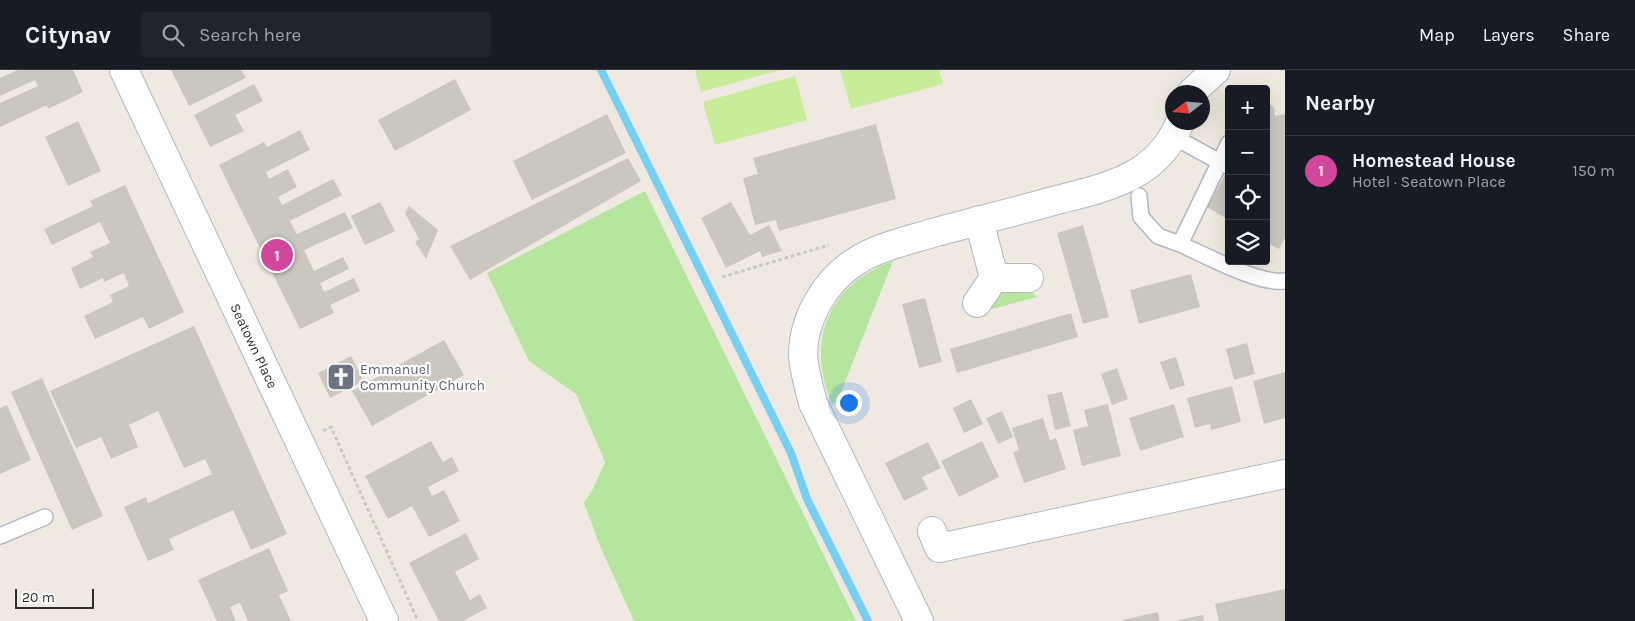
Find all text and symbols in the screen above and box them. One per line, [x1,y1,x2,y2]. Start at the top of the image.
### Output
search box [141,12,491,57]
text: Citynav [25,21,111,49]
icon: search [159,21,187,49]
text: Search here [199,24,301,46]
text: Map [1419,24,1455,46]
text: Layers [1483,24,1535,46]
text: Share [1563,24,1610,46]
north arrow [1165,85,1210,130]
map controls [1225,85,1270,265]
button: + [1225,85,1270,130]
text: Nearby [1305,91,1375,115]
button: − [1225,130,1270,175]
text: Homestead House [1352,150,1516,172]
text: 1 [1318,161,1324,180]
text: 150 m [1572,161,1615,180]
text: Hotel · Seatown Place [1352,172,1506,191]
button: locate [1225,175,1270,220]
button: layers [1225,220,1270,265]
pin: 1 [261,236,293,274]
street label: Seatown Place [227,301,281,391]
place label: Emmanuel Community Church [360,361,485,394]
church icon: Emmanuel Community Church [326,362,356,392]
your location [836,390,862,416]
scale bar [15,586,94,609]
text: 20 m [22,589,55,606]

